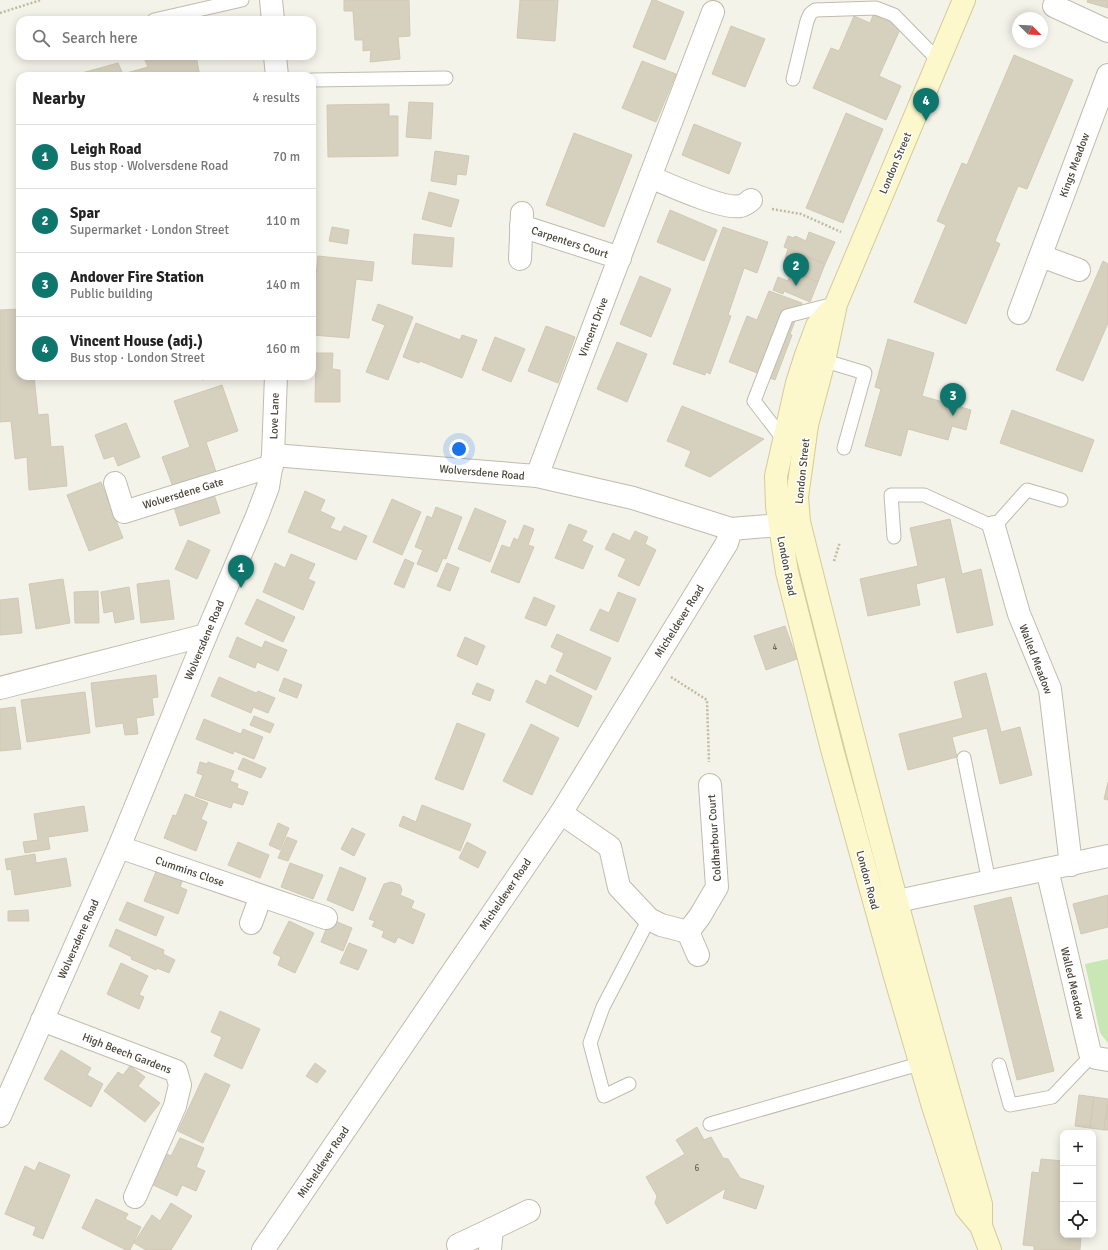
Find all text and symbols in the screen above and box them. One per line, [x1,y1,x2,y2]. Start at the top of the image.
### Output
north arrow [1012,12,1048,48]
search box [16,16,316,60]
icon: search [30,27,52,49]
text: Search here [62,29,138,47]
text: Nearby [32,88,85,109]
pin: 4 [913,88,939,121]
text: 4 results [252,90,300,106]
street label: London Street [877,130,914,196]
street label: Kings Meadow [1057,131,1092,199]
text: Leigh Road [70,140,142,158]
text: 1 [41,149,49,165]
text: 70 m [273,149,300,165]
text: Bus stop · Wolversdene Road [70,158,228,174]
text: Spar [70,204,100,222]
text: 2 [41,213,49,229]
text: 110 m [266,213,300,229]
text: Supermarket · London Street [70,222,229,238]
street label: Carpenters Court [530,224,610,261]
pin: 2 [783,253,809,286]
text: Andover Fire Station [70,268,204,286]
text: 3 [41,277,49,293]
text: 140 m [266,277,300,293]
text: Public building [70,286,153,302]
street label: Vincent Drive [576,296,611,359]
text: Vincent House (adj.) [70,332,203,350]
text: 4 [41,341,49,357]
text: 160 m [266,341,300,357]
text: Bus stop · London Street [70,350,205,366]
pin: 3 [940,383,966,416]
street label: Love Lane [267,393,282,440]
street label: London Street [793,437,812,504]
your location [449,439,469,459]
street label: Wolversdene Road [439,462,525,483]
street label: Wolversdene Gate [141,475,225,512]
street label: London Road [774,535,799,597]
pin: 1 [228,555,254,588]
street label: Micheldever Road [652,582,707,660]
street label: Wolversdene Road [182,598,227,682]
street label: Walled Meadow [1016,622,1055,696]
house number: 4 [773,642,778,653]
street label: Coldharbour Court [705,794,724,882]
street label: London Road [853,849,882,911]
street label: Cummins Close [154,854,226,889]
street label: Micheldever Road [477,856,534,932]
street label: Wolversdene Road [55,897,102,981]
street label: Walled Meadow [1058,946,1087,1021]
street label: High Beech Gardens [80,1030,173,1077]
street label: Micheldever Road [295,1124,352,1200]
map controls [1060,1130,1096,1238]
button: + [1060,1130,1096,1166]
house number: 6 [695,1163,700,1174]
button: − [1060,1166,1096,1202]
button: locate [1060,1202,1096,1238]

